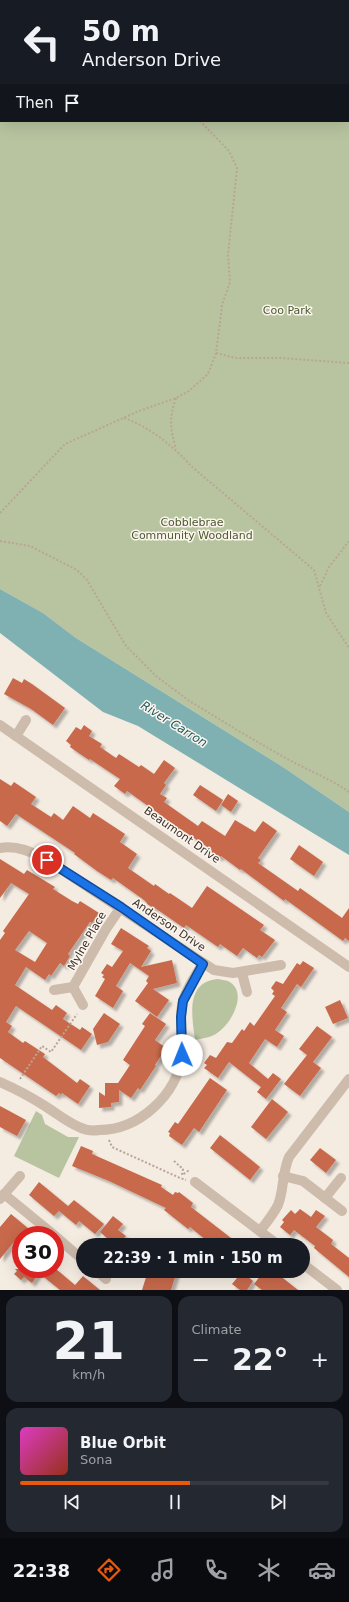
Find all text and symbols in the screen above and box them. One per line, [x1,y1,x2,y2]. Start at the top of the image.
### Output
text: 50 m [82,15,160,48]
icon: left [16,16,68,68]
text: Anderson Drive [82,49,221,70]
icon: arrive [61,92,83,114]
text: Then [16,94,53,112]
park label: Coo Park [263,304,312,317]
park label: Cobblebrae Community Woodland [131,516,253,542]
water label: River Carron [138,698,210,750]
street label: Beaumont Drive [142,804,223,866]
pin [30,843,64,877]
icon: arrive [36,849,58,871]
street label: Anderson Drive [130,896,208,954]
street label: Mylne Place [65,909,109,973]
position arrow [161,1034,203,1076]
speed limit sign: 30 [12,1226,64,1278]
text: 22:39 · 1 min · 150 m [103,1249,283,1267]
text: 21 [53,1311,125,1371]
text: Climate [192,1322,242,1337]
text: 22° [232,1342,289,1377]
text: − [192,1347,210,1372]
text: + [311,1347,329,1372]
text: km/h [72,1367,105,1382]
text: Blue Orbit [80,1434,166,1452]
text: Sona [80,1452,112,1467]
icon: previous [61,1491,83,1513]
icon: pause [164,1491,186,1513]
icon: next [267,1491,289,1513]
icon: directions [95,1556,123,1584]
icon: music [149,1556,177,1584]
icon: phone [202,1556,230,1584]
icon: climate [255,1556,283,1584]
icon: car [308,1556,336,1584]
text: 22:38 [13,1560,70,1581]

